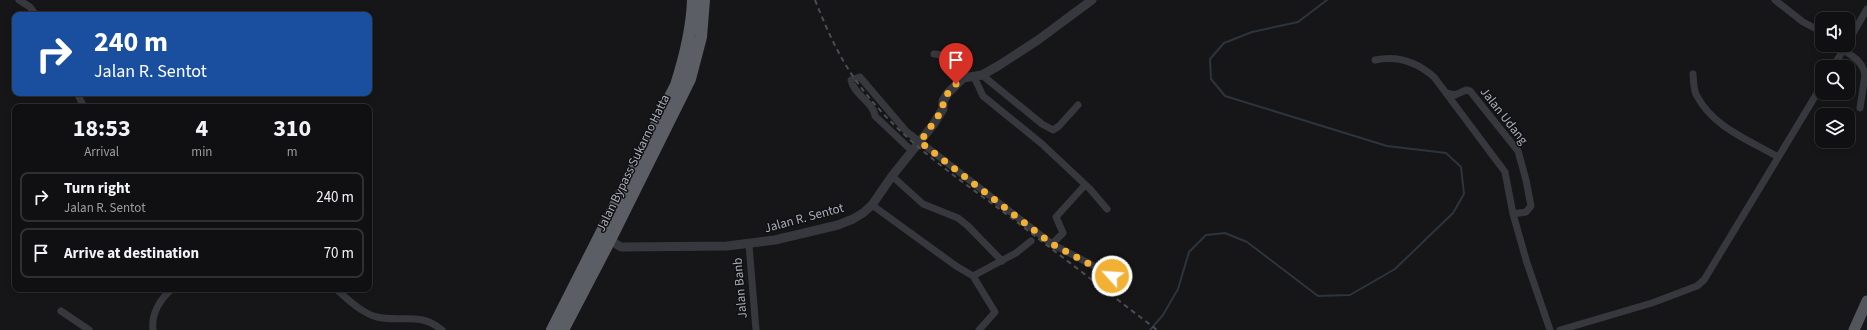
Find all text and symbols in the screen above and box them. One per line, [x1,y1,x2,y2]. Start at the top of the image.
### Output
map controls [1815,12,1855,148]
button: sound [1815,12,1855,52]
text: 240 m [94,22,168,62]
icon: right [28,28,80,80]
pin [939,43,973,84]
icon: arrive [945,49,967,71]
text: Jalan R. Sentot [94,59,207,84]
button: search [1815,60,1855,100]
street label: Jalan Udang [1476,84,1532,149]
street label: Jalan Bypass Sukarno Hatta [592,91,674,235]
button: layers [1815,108,1855,148]
text: 18:53 [73,111,131,146]
text: 4 [196,111,208,146]
text: 310 [273,111,311,146]
text: Arrival [84,143,119,161]
text: min [191,143,212,161]
text: m [287,143,298,161]
text: Turn right [64,178,130,199]
icon: right [30,186,52,208]
text: 240 m [316,187,354,208]
text: Jalan R. Sentot [64,199,146,217]
street label: Jalan R. Sentot [762,199,846,237]
icon: arrive [30,242,52,264]
text: Arrive at destination [64,243,199,264]
text: 70 m [324,243,354,264]
position arrow [1091,255,1133,297]
street label: Jalan Banb [728,257,752,319]

